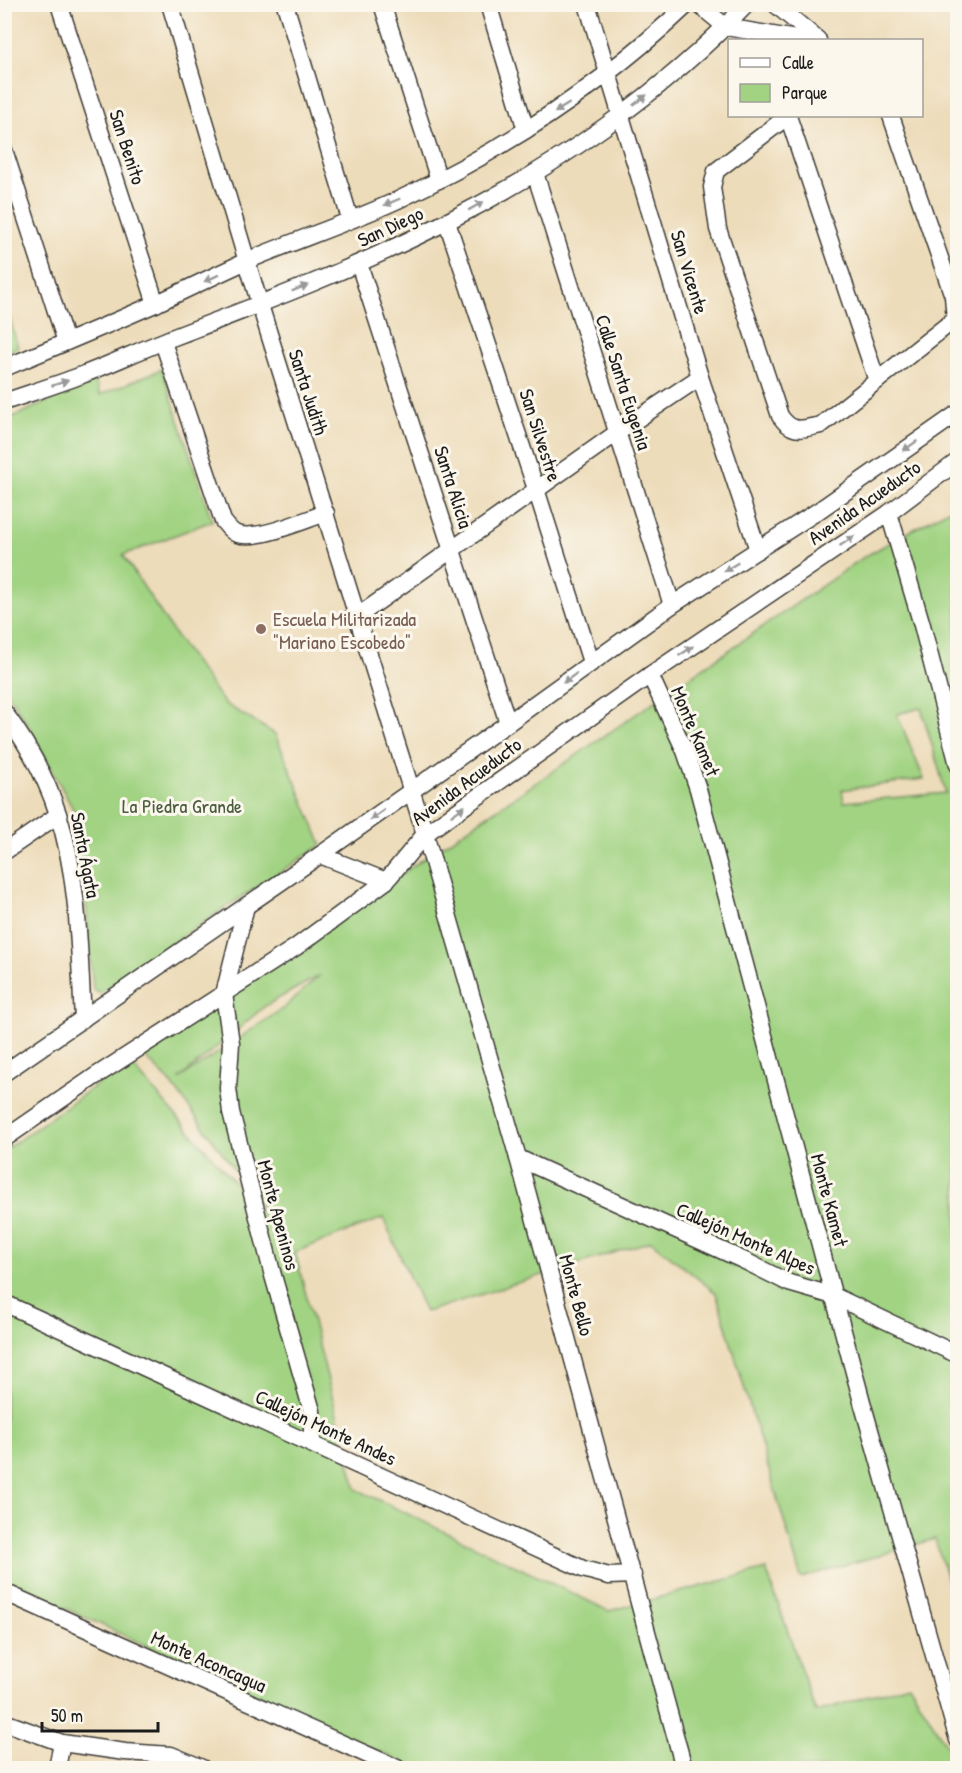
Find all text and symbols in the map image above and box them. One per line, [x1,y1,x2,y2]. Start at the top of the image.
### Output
legend [728,39,923,117]
text: Calle [782,50,814,75]
text: Parque [782,80,827,105]
one-way arrow [632,95,647,107]
one-way arrow [554,102,570,113]
street label: San Benito [103,106,153,188]
one-way arrow [382,197,400,207]
street label: San Diego [353,199,427,253]
one-way arrow [468,201,485,211]
street label: San Vicente [665,227,715,317]
one-way arrow [203,273,220,282]
one-way arrow [291,283,309,293]
street label: Calle Santa Eugenia [589,311,659,453]
street label: Santa Judith [283,346,335,438]
one-way arrow [51,377,69,387]
street label: San Silvestre [513,385,569,485]
one-way arrow [902,440,918,452]
street label: Santa Alicia [428,442,480,532]
street label: Avenida Acueducto [802,453,926,551]
one-way arrow [839,535,855,547]
one-way arrow [723,562,739,573]
place label: Escuela Militarizada "Mariano Escobedo" [273,605,416,655]
marker: Escuela Militarizada "Mariano Escobedo" [254,622,268,636]
one-way arrow [678,646,694,657]
one-way arrow [563,672,579,684]
street label: Monte Kamet [665,682,727,781]
street label: Avenida Acueducto [405,731,527,831]
park label: La Piedra Grande [122,792,242,819]
one-way arrow [449,805,465,817]
one-way arrow [369,809,385,820]
street label: Santa Ágata [64,810,108,900]
street label: Monte Kamet [805,1151,856,1251]
street label: Monte Apeninos [251,1157,307,1273]
street label: Callejón Monte Alpes [672,1195,820,1281]
street label: Monte Bello [553,1251,601,1339]
street label: Callejón Monte Andes [251,1383,401,1472]
street label: Monte Aconcagua [147,1624,271,1698]
scale bar [42,1695,158,1733]
text: 50 m [51,1703,83,1728]

